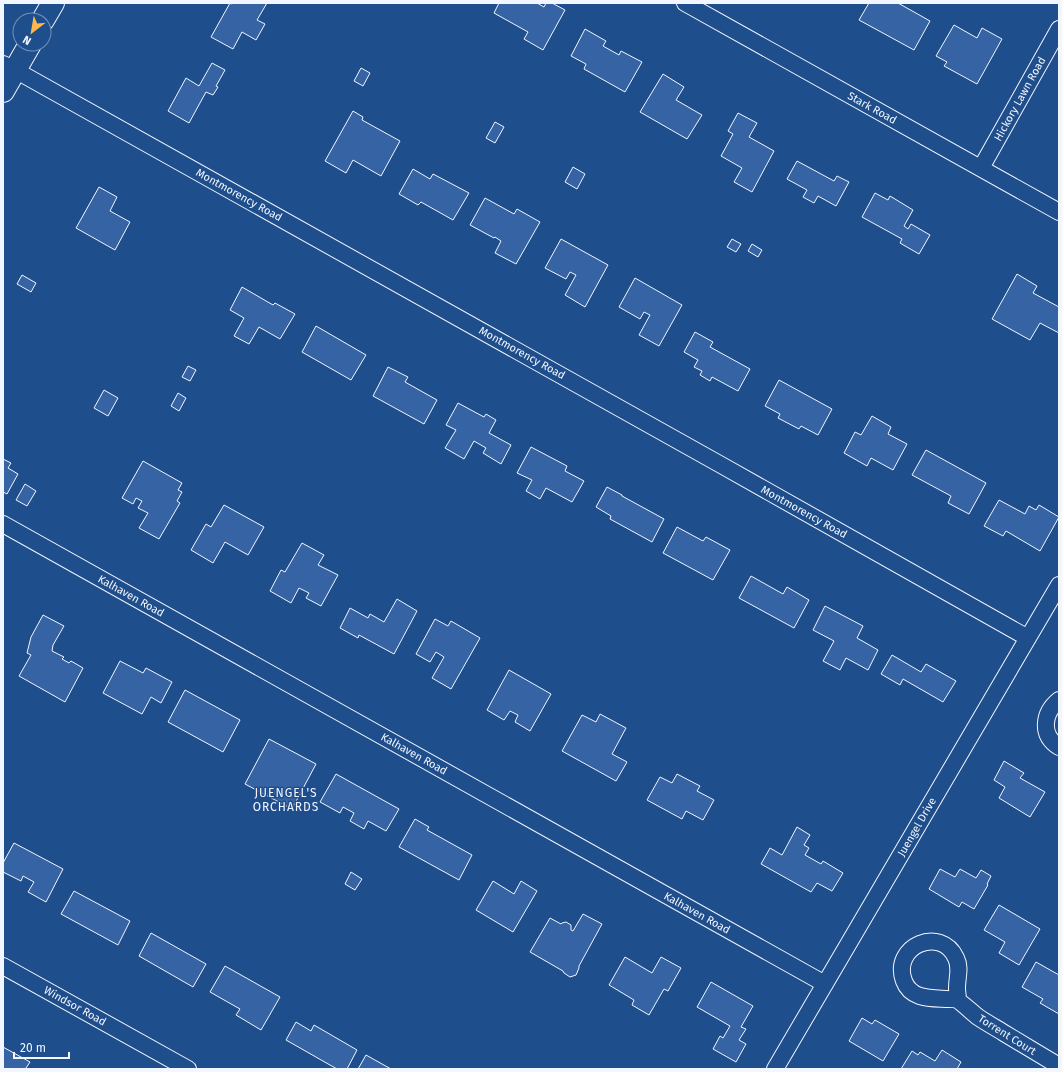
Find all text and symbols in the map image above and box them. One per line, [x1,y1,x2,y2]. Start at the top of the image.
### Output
north arrow [12,12,52,52]
text: N [21,33,34,48]
street label: Hickory Lawn Road [991,55,1049,143]
street label: Stark Road [845,89,899,127]
street label: Montmorency Road [194,166,284,224]
street label: Montmorency Road [477,324,567,382]
street label: Montmorency Road [759,483,849,541]
street label: Kalhaven Road [96,572,166,620]
street label: Kalhaven Road [379,730,449,778]
district label: JUENGEL'S ORCHARDS [253,786,319,814]
street label: Juengel Drive [895,795,939,859]
street label: Kalhaven Road [662,889,732,937]
street label: Windsor Road [42,984,108,1028]
street label: Torrent Court [976,1012,1038,1058]
scale bar [14,1034,69,1060]
text: 20 m [20,1041,46,1055]

